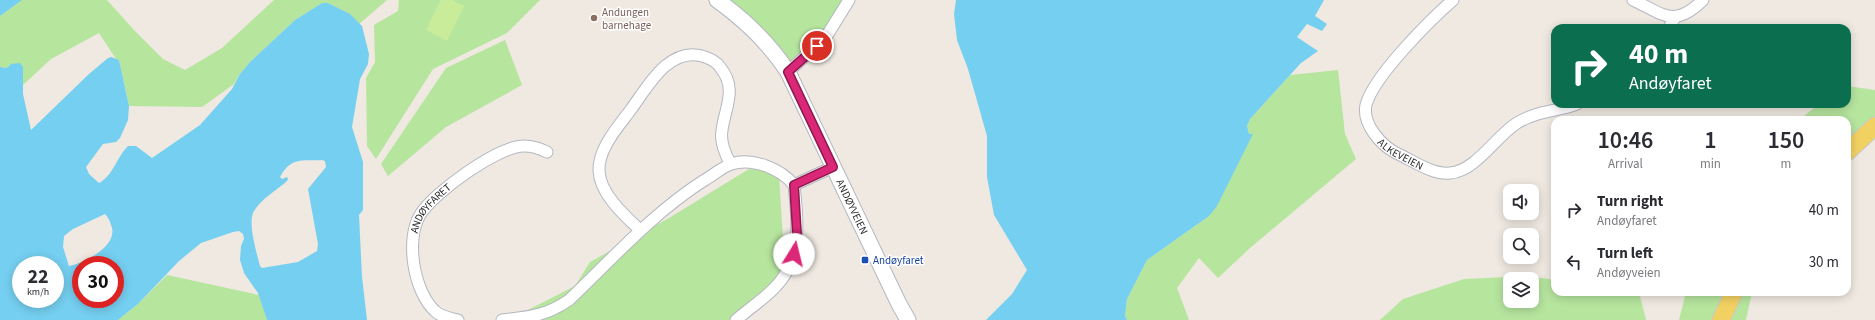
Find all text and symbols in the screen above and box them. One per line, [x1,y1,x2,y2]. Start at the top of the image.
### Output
place label: Andungen barnehage [602,5,652,33]
marker: Andungen barnehage [589,13,599,23]
pin [800,29,834,63]
text: 40 m [1629,34,1688,74]
icon: arrive [806,35,828,57]
icon: right [1563,40,1615,92]
text: Andøyfaret [1629,71,1712,96]
text: 10:46 [1598,123,1653,158]
text: 1 [1704,123,1717,158]
text: 150 [1768,123,1804,158]
street label: ALKEVEIEN [1374,135,1426,173]
text: Arrival [1608,155,1643,173]
text: min [1700,155,1721,173]
text: m [1781,155,1791,173]
street label: ANDØYVEIEN [833,177,872,237]
street label: ANDØYFARET [406,180,454,235]
map controls [1503,184,1539,308]
button: sound [1503,184,1539,220]
text: Turn right [1597,191,1663,212]
icon: right [1563,199,1585,221]
text: 40 m [1809,200,1839,221]
text: Andøyfaret [1597,212,1657,230]
button: search [1503,228,1539,264]
position arrow [773,233,815,275]
text: Turn left [1597,243,1653,264]
icon: left [1563,251,1585,273]
text: 30 m [1809,252,1839,273]
place label: Andøyfaret [873,253,924,268]
marker: Andøyfaret [860,255,870,265]
speed limit sign: 30 [72,256,124,308]
text: 22 [27,263,49,291]
text: Andøyveien [1597,264,1661,282]
button: layers [1503,272,1539,308]
text: km/h [27,285,49,299]

